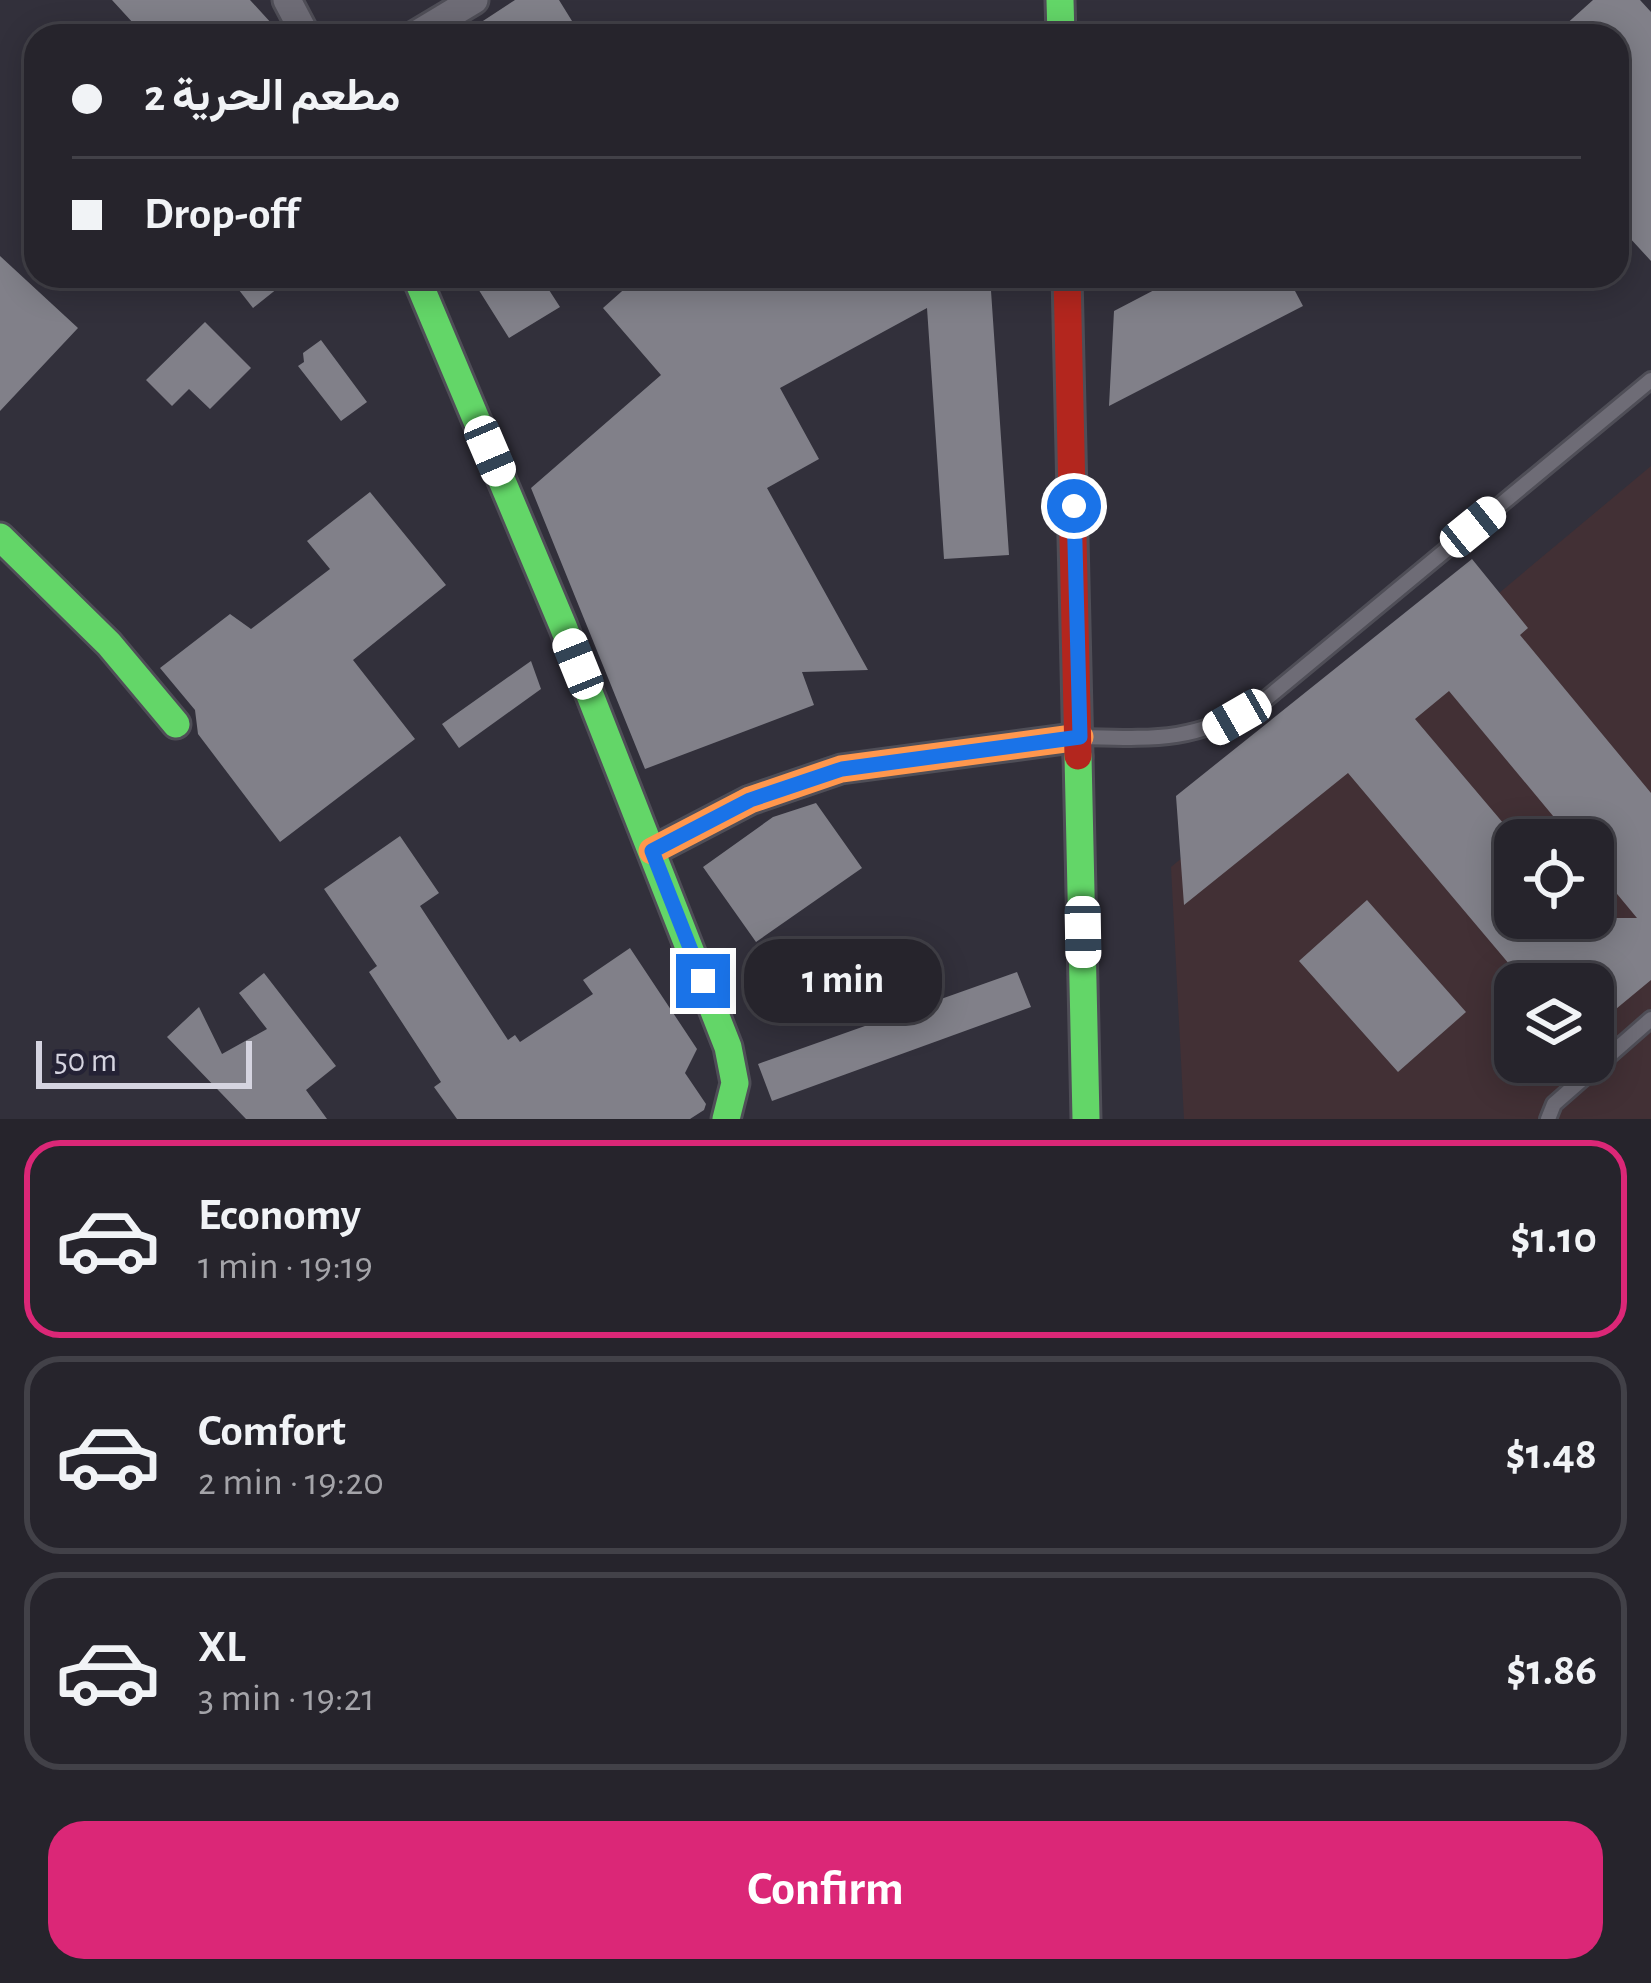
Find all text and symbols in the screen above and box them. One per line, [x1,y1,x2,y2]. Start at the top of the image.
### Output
text: مطعم الحرية 2 [144,74,400,119]
text: Drop-off [144,192,299,237]
car [459,411,521,491]
route start [1047,479,1101,533]
car [1434,490,1512,564]
car [548,624,608,704]
car [1197,683,1277,751]
map controls [1494,819,1614,1083]
button: locate [1494,819,1614,939]
car [1064,896,1102,968]
callout: 1 min [745,939,943,1023]
route end [676,954,730,1008]
text: 1 min [802,961,884,1000]
button: layers [1494,963,1614,1083]
scale bar [36,1035,252,1088]
text: 50 m [54,1045,117,1078]
icon: car [54,1185,162,1293]
text: Economy [198,1193,361,1238]
text: $1.10 [1511,1216,1597,1261]
text: 1 min · 19:19 [198,1247,373,1286]
icon: car [54,1401,162,1509]
text: Comfort [198,1409,346,1454]
text: $1.48 [1505,1432,1597,1477]
text: 2 min · 19:20 [198,1463,384,1502]
icon: car [54,1617,162,1725]
text: XL [198,1625,246,1670]
text: $1.86 [1506,1648,1597,1693]
text: 3 min · 19:21 [198,1679,375,1718]
button: Confirm [48,1821,1603,1959]

